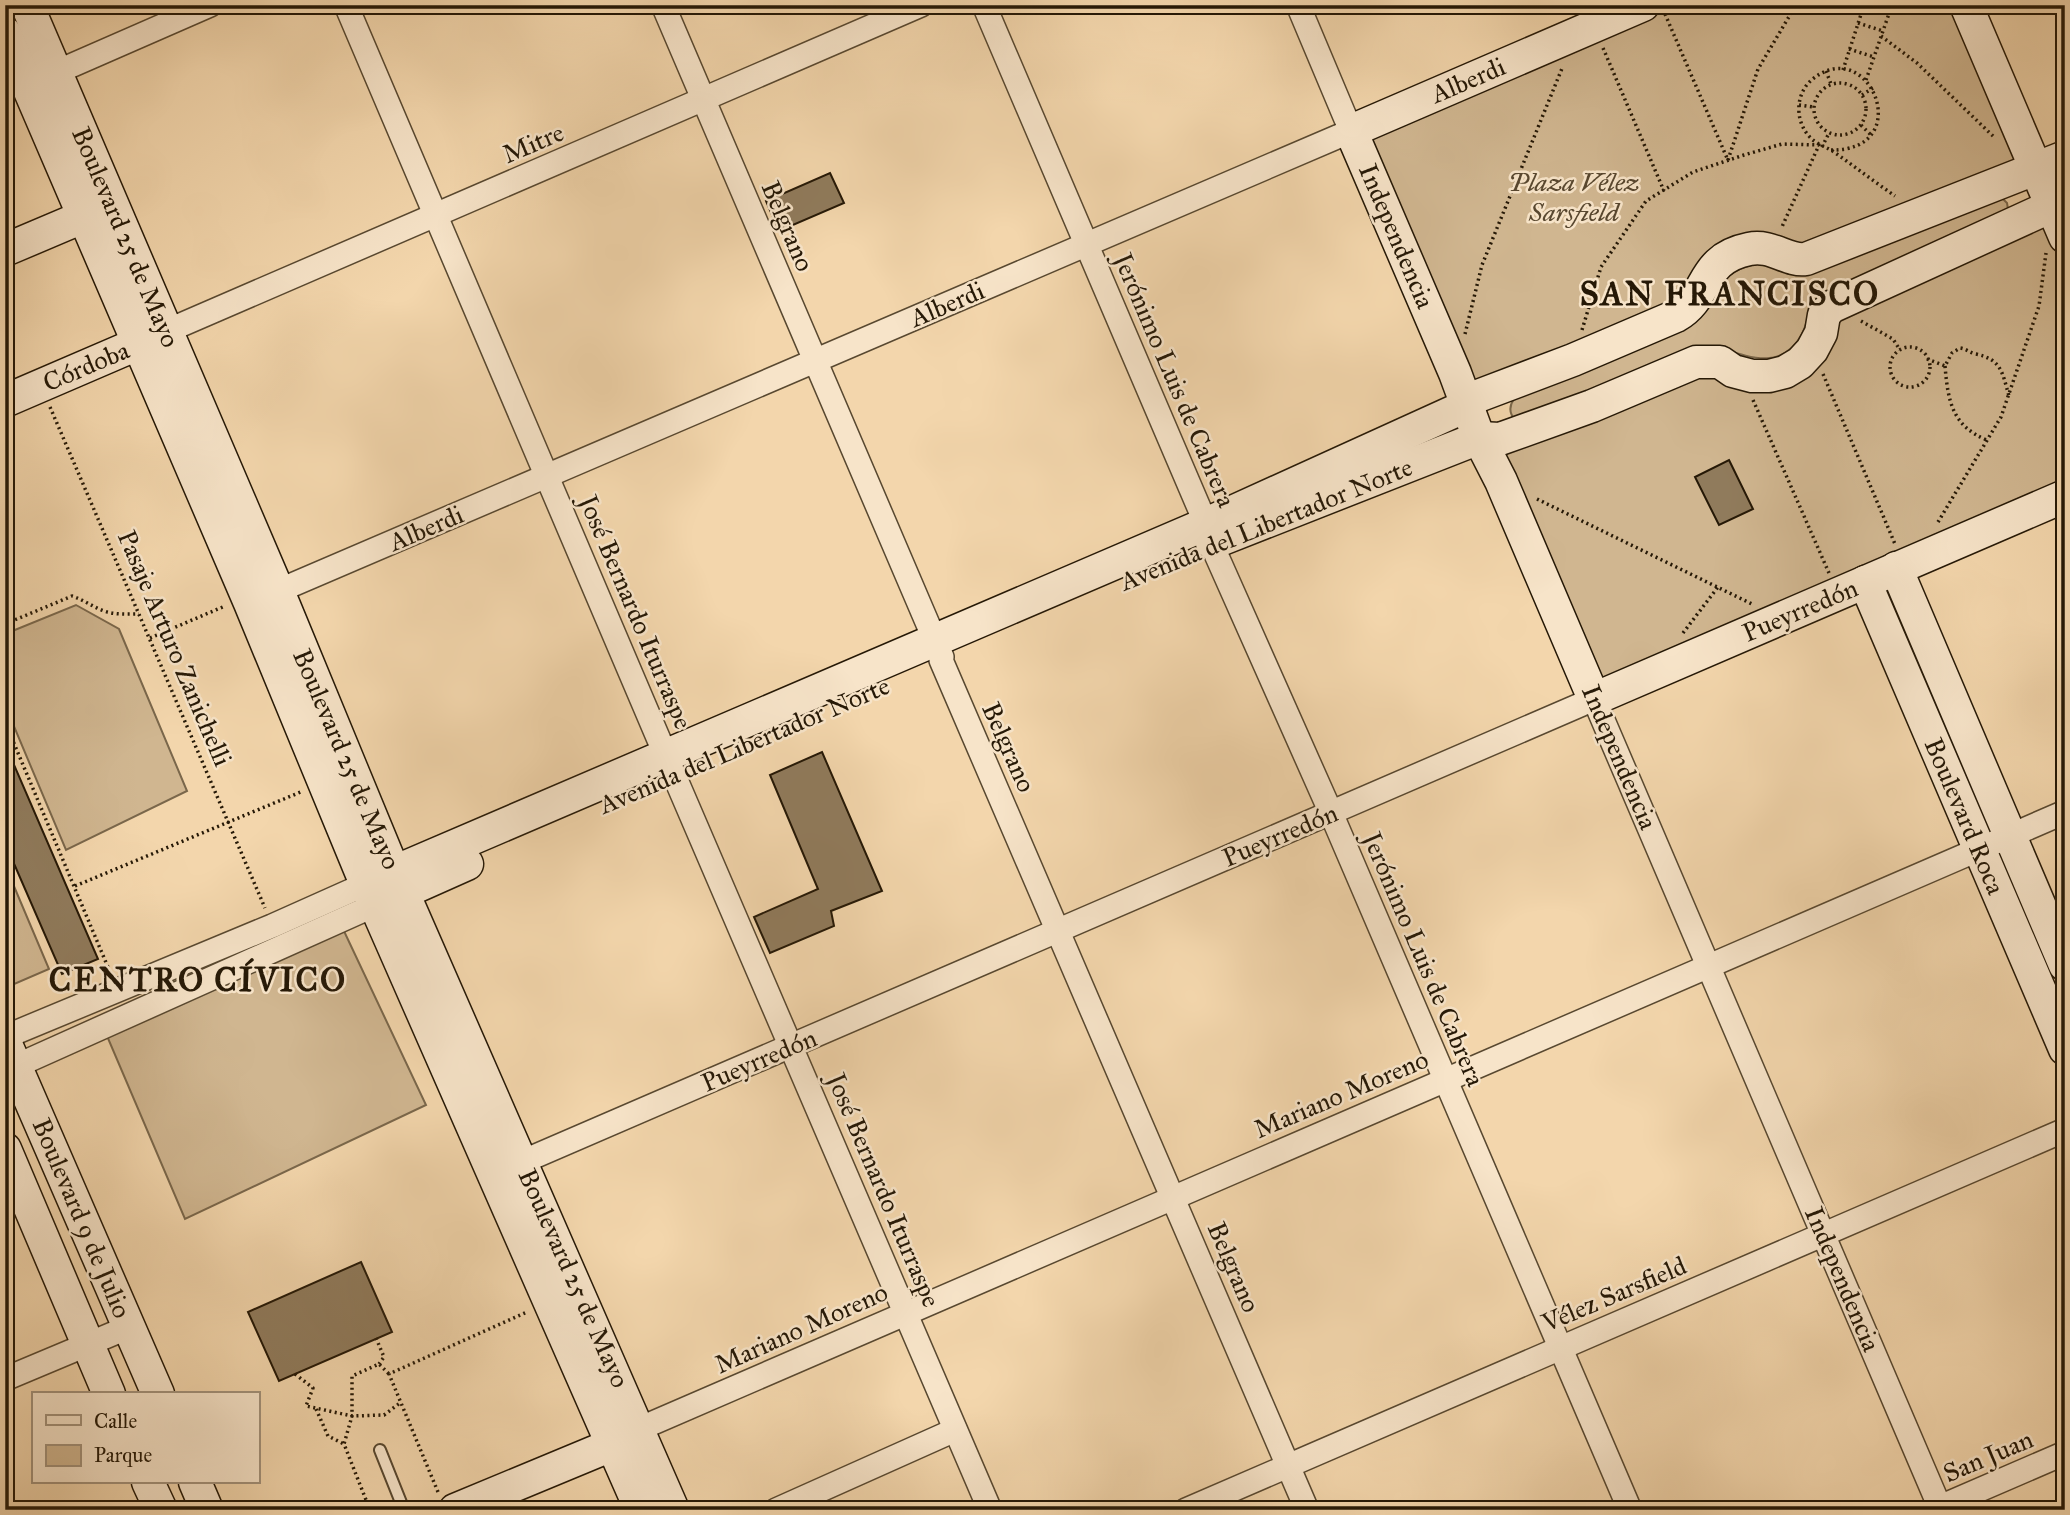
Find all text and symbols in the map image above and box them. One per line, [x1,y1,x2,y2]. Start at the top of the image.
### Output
street label: Alberdi [1425,50,1510,110]
street label: Mitre [498,116,569,170]
street label: Boulevard 25 de Mayo [65,122,187,352]
street label: Independencia [1352,159,1442,313]
park label: Plaza Vélez Sarsfield [1508,166,1640,228]
street label: Belgrano [755,176,821,276]
street label: Jerónimo Luis de Cabrera [1106,245,1243,512]
street label: Alberdi [904,274,989,334]
district label: SAN FRANCISCO [1580,274,1880,314]
street label: Córdoba [38,334,134,398]
street label: Avenida del Libertador Norte [1114,451,1417,598]
street label: José Bernardo Iturraspe [571,487,700,734]
street label: Alberdi [383,498,468,558]
street label: Pasaje Arturo Zanichelli [111,525,239,771]
street label: Pueyrredón [1738,571,1862,649]
street label: Boulevard 25 de Mayo [286,644,408,874]
street label: Avenida del Libertador Norte [593,669,894,821]
street label: Independencia [1575,680,1665,834]
street label: Belgrano [975,697,1043,797]
street label: Boulevard Roca [1918,733,2012,899]
street label: Pueyrredón [1218,796,1342,874]
street label: Jerónimo Luis de Cabrera [1355,824,1492,1091]
district label: CENTRO CÍVICO [49,957,347,1000]
street label: Pueyrredón [697,1021,821,1099]
street label: Mariano Moreno [1249,1043,1433,1145]
street label: José Bernardo Iturraspe [819,1065,948,1312]
street label: Boulevard 9 de Julio [25,1113,139,1323]
street label: Boulevard 25 de Mayo [511,1164,637,1392]
street label: Independencia [1798,1202,1888,1356]
street label: Belgrano [1201,1217,1267,1317]
street label: Vélez Sarsfield [1536,1249,1691,1339]
street label: Mariano Moreno [709,1276,893,1380]
legend [32,1392,259,1484]
text: Calle [94,1408,137,1434]
street label: San Juan [1938,1423,2038,1489]
text: Parque [94,1442,153,1468]

